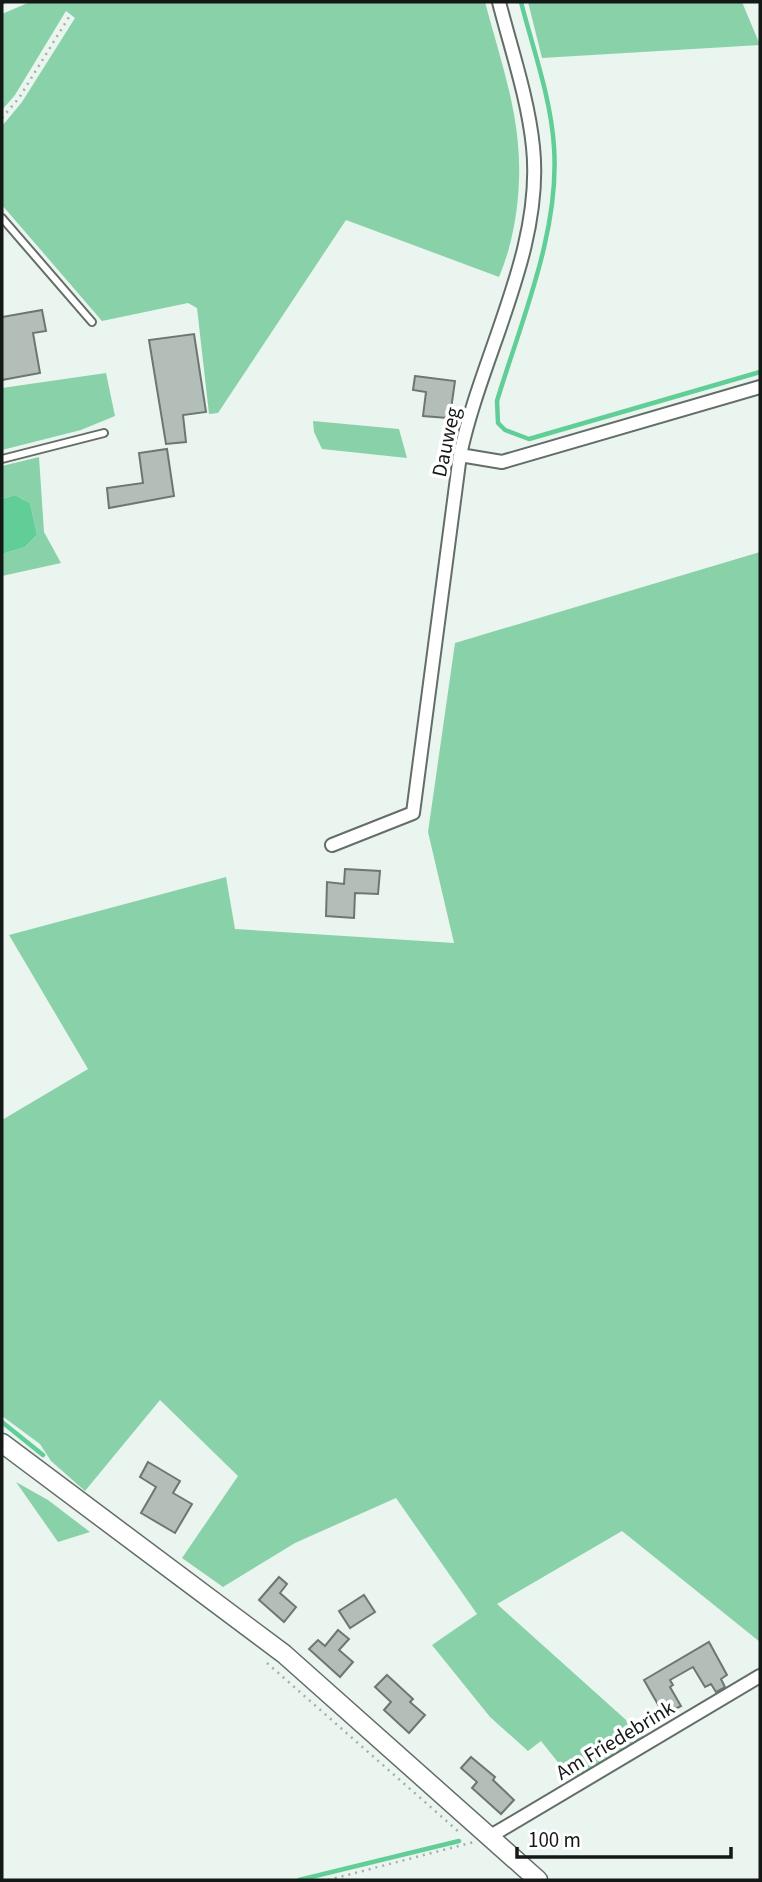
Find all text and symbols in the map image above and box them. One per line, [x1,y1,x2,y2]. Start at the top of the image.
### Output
street label: Dauweg [424,404,468,480]
street label: Am Friedebrink [550,1692,681,1787]
scale bar [517,1815,730,1859]
text: 100 m [528,1825,581,1855]

